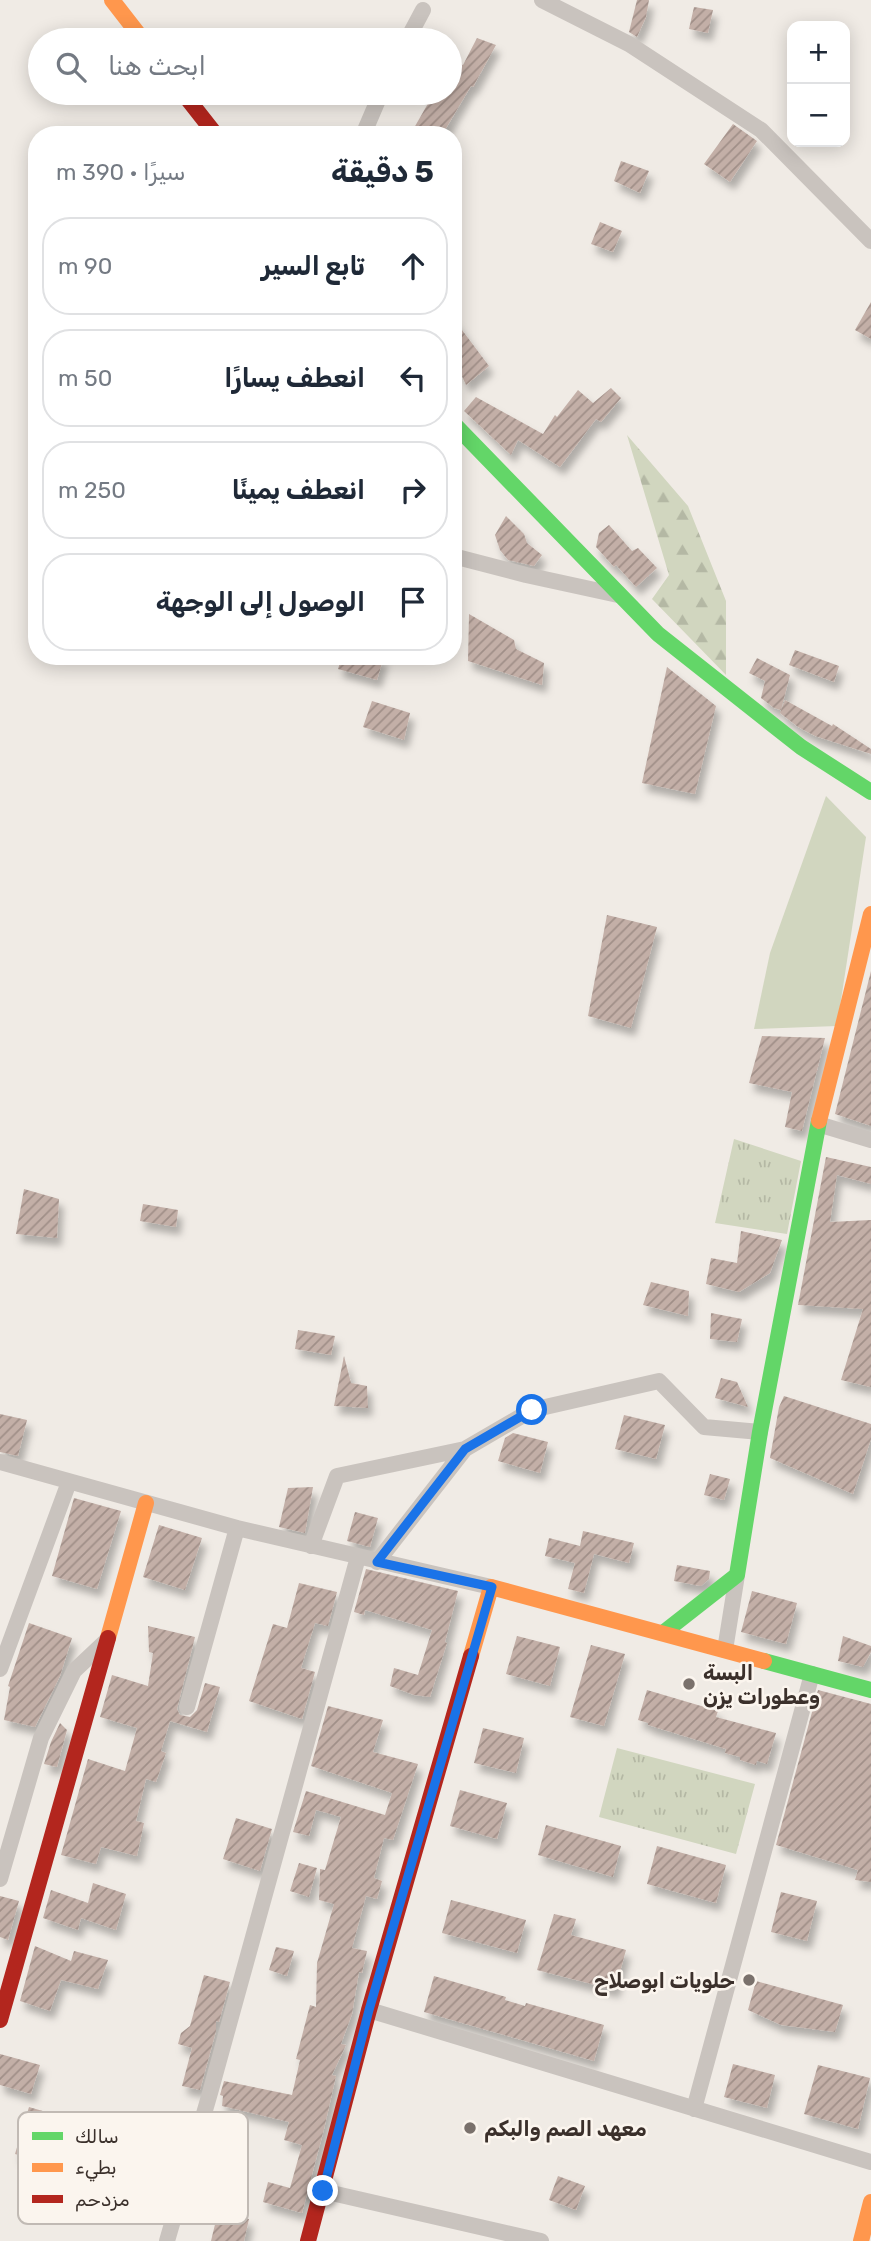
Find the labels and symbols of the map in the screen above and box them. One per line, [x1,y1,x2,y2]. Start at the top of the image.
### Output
route start [516,1394,547,1425]
place label: البسة وعطورات يزن [703,1660,820,1710]
marker: البسة وعطورات يزن [681,1676,697,1692]
place label: حلويات ابوصلاح [594,1968,735,1996]
marker: حلويات ابوصلاح [741,1972,757,1988]
legend [18,2112,248,2224]
place label: معهد الصم والبكم [484,2116,647,2143]
marker: معهد الصم والبكم [462,2120,478,2136]
text: سالك [75,2125,119,2148]
text: بطيء [75,2156,117,2182]
route end [307,2175,338,2206]
text: مزدحم [75,2188,130,2212]

